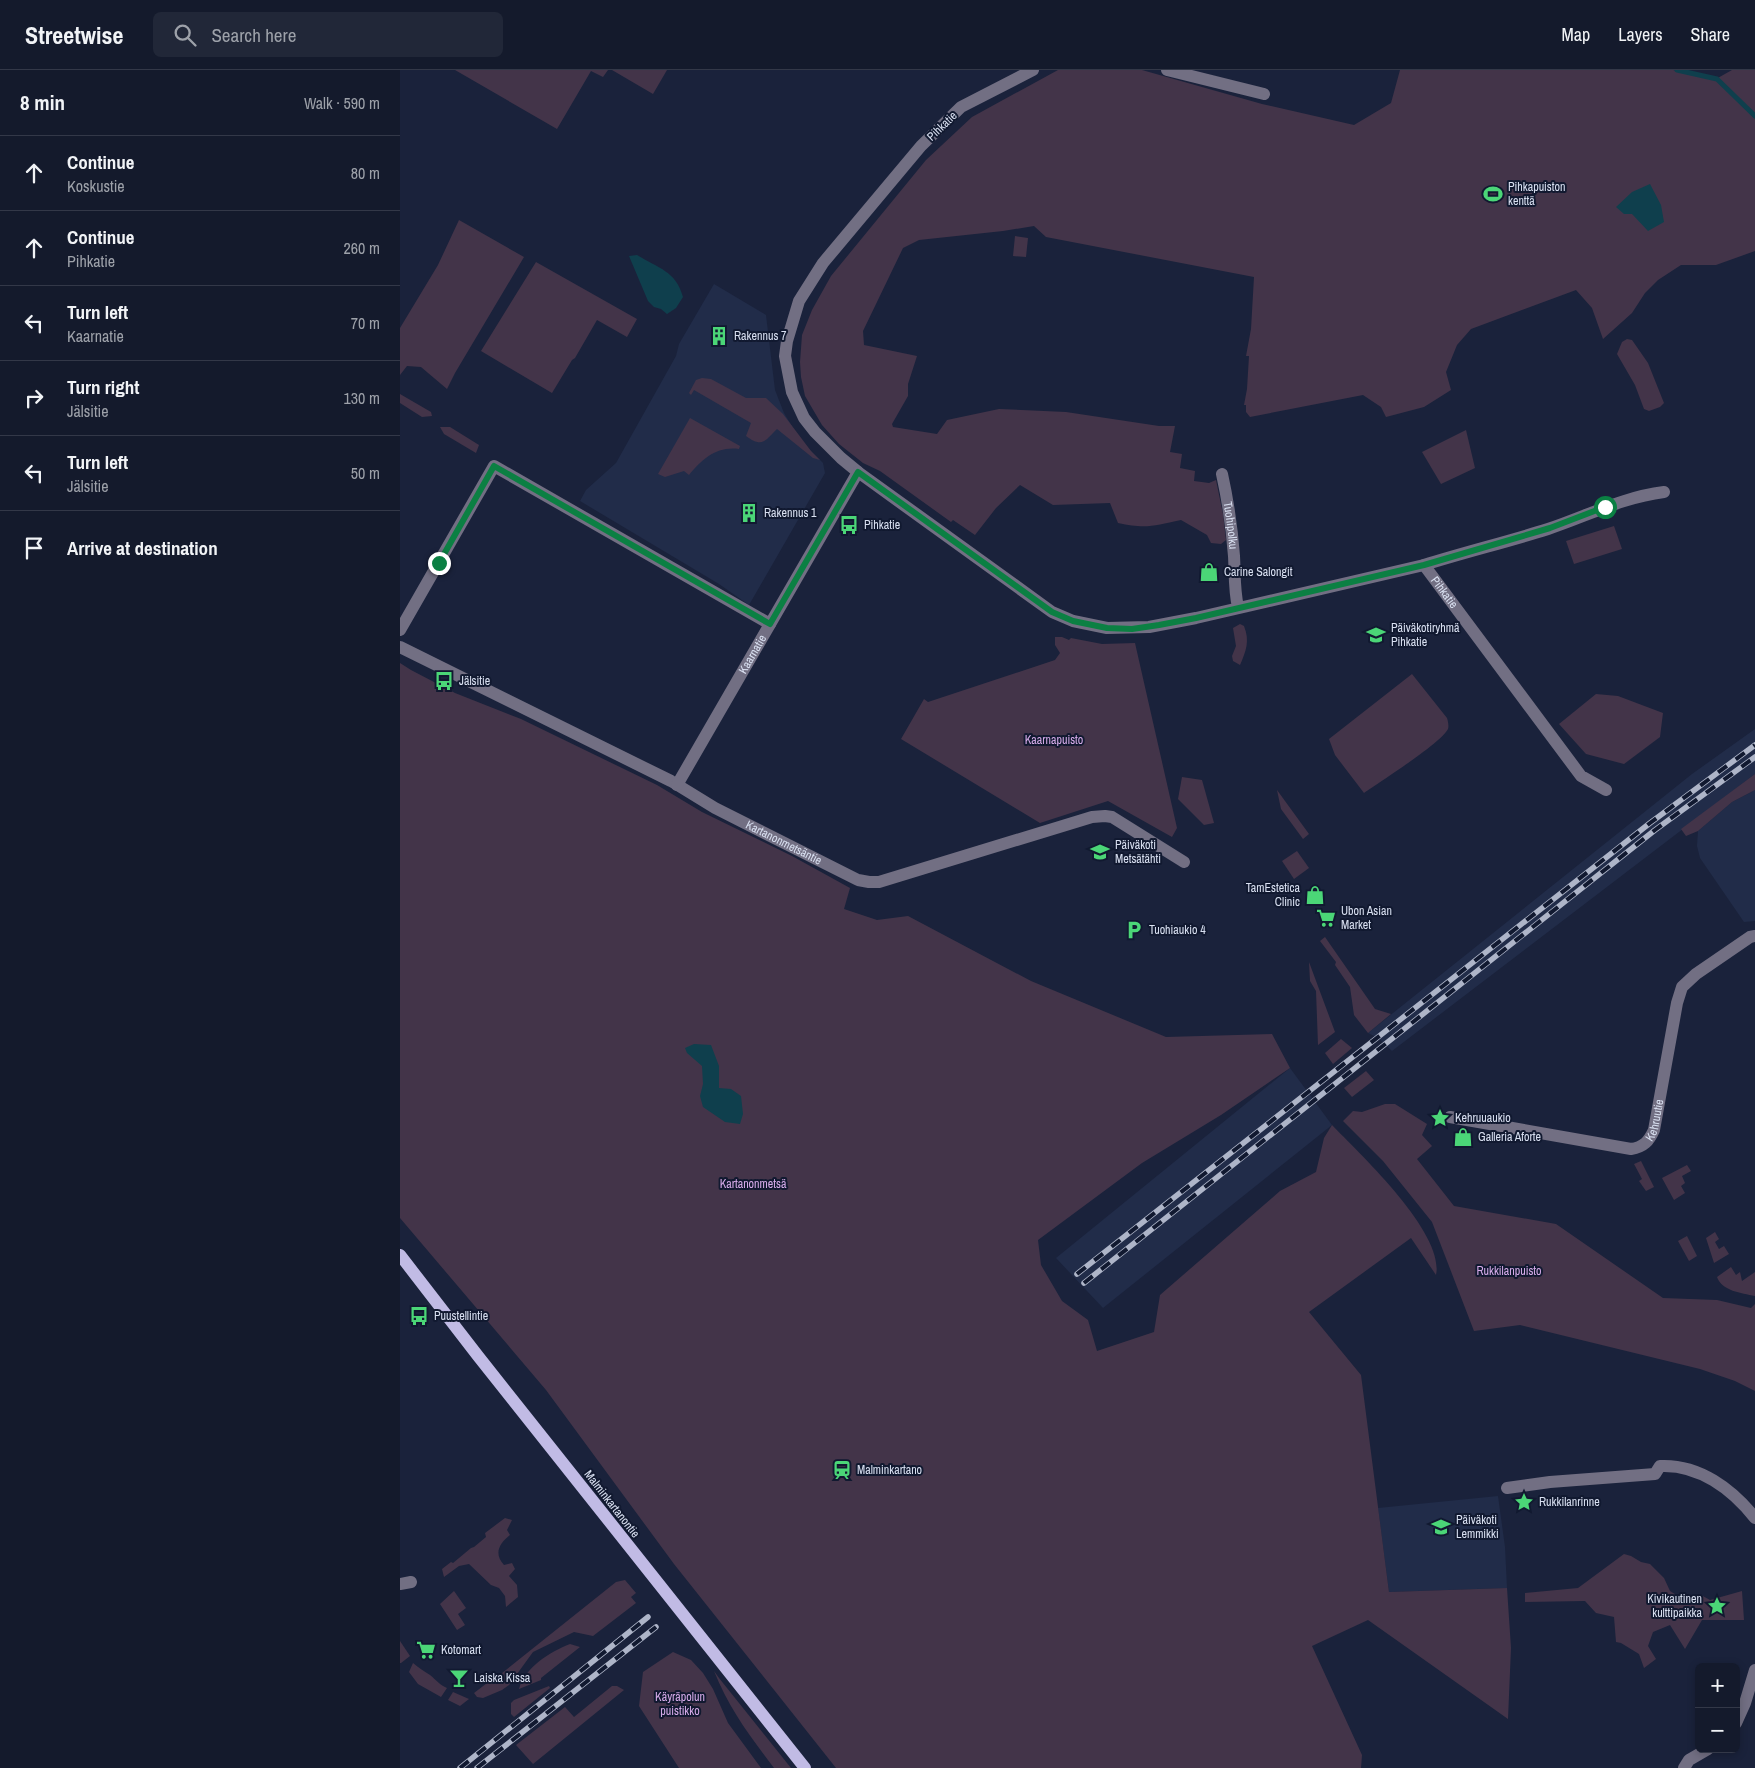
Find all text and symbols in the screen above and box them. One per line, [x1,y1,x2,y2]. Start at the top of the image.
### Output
search box [153,12,503,57]
text: Streetwise [25,19,123,51]
icon: search [171,21,199,49]
text: Search here [211,22,296,48]
text: Map [1562,22,1590,47]
text: Layers [1618,22,1663,47]
text: Share [1691,22,1730,47]
text: 8 min [20,88,65,117]
text: Walk · 590 m [304,92,380,114]
street label: Pihkatie [923,108,961,144]
text: Continue [67,149,135,175]
icon: ahead [20,159,48,187]
text: 80 m [351,162,380,184]
text: Koskustie [67,175,125,197]
place label: Pihkapuiston kenttä [1508,179,1565,209]
sports icon: Pihkapuiston kenttä [1482,183,1504,205]
text: Continue [67,224,135,250]
icon: ahead [20,234,48,262]
text: 260 m [344,237,380,259]
text: Pihkatie [67,250,115,272]
text: Turn left [67,299,128,325]
icon: left [20,309,48,337]
text: 70 m [351,312,380,334]
text: Kaarnatie [67,325,124,347]
building icon: Rakennus 7 [708,325,730,347]
place label: Rakennus 7 [734,328,787,344]
text: Turn right [67,374,139,400]
icon: right [20,384,48,412]
text: 130 m [344,387,380,409]
text: Jälsitie [67,400,109,422]
text: Turn left [67,449,128,475]
icon: left [20,459,48,487]
text: 50 m [351,462,380,484]
text: Jälsitie [67,475,109,497]
route start [1594,496,1617,519]
street label: Tuohipolku [1219,500,1241,550]
building icon: Rakennus 1 [738,502,760,524]
place label: Rakennus 1 [764,505,817,521]
bus stop icon: Pihkatie [838,514,860,536]
place label: Pihkatie [864,517,900,533]
icon: arrive [20,534,48,562]
text: Arrive at destination [67,535,218,561]
route end [428,552,451,575]
shop icon: Carine Salongit [1198,561,1220,583]
place label: Carine Salongit [1224,564,1293,580]
street label: Pihkatie [1427,573,1462,612]
place label: Päiväkotiryhmä Pihkatie [1391,620,1460,650]
school or university icon: Päiväkotiryhmä Pihkatie [1365,624,1387,646]
street label: Kaarnatie [735,632,770,677]
bus stop icon: Jälsitie [433,670,455,692]
place label: Jälsitie [459,673,490,689]
park label: Kaarnapuisto [1025,732,1083,748]
street label: Kartanonmetsäntie [743,817,825,869]
place label: Päiväkoti Metsätähti [1115,837,1161,867]
school or university icon: Päiväkoti Metsätähti [1089,841,1111,863]
place label: TamEstetica Clinic [1246,880,1301,910]
shop icon: TamEstetica Clinic [1304,884,1326,906]
place label: Ubon Asian Market [1341,903,1392,933]
supermarket icon: Ubon Asian Market [1315,907,1337,929]
parking icon: Tuohiaukio 4 [1123,919,1145,941]
place label: Tuohiaukio 4 [1149,922,1206,938]
street label: Kehruutie [1642,1098,1667,1144]
place icon: Kehruuaukio [1429,1107,1451,1129]
place label: Kehruuaukio [1455,1110,1511,1126]
shop icon: Galleria Aforte [1452,1126,1474,1148]
place label: Galleria Aforte [1478,1129,1541,1145]
park label: Kartanonmetsä [720,1176,787,1192]
park label: Rukkilanpuisto [1476,1263,1542,1279]
bus stop icon: Puustellintie [408,1305,430,1327]
place label: Puustellintie [434,1308,488,1324]
station icon: Malminkartano [831,1459,853,1481]
place label: Malminkartano [857,1462,922,1478]
street label: Malminkartanontie [581,1467,643,1541]
place icon: Rukkilanrinne [1513,1491,1535,1513]
place label: Rukkilanrinne [1539,1494,1600,1510]
place label: Päiväkoti Lemmikki [1456,1512,1499,1542]
school or university icon: Päiväkoti Lemmikki [1430,1516,1452,1538]
place label: Kivikautinen kulttipaikka [1647,1591,1703,1621]
place icon: Kivikautinen kulttipaikka [1706,1595,1728,1617]
supermarket icon: Kotomart [415,1639,437,1661]
place label: Kotomart [441,1642,481,1658]
map controls [1695,1663,1740,1753]
button: + [1695,1663,1740,1708]
bar icon: Laiska Kissa [448,1667,470,1689]
place label: Laiska Kissa [474,1670,531,1686]
park label: Käyräpolun puistikko [655,1689,705,1719]
button: − [1695,1708,1740,1753]

